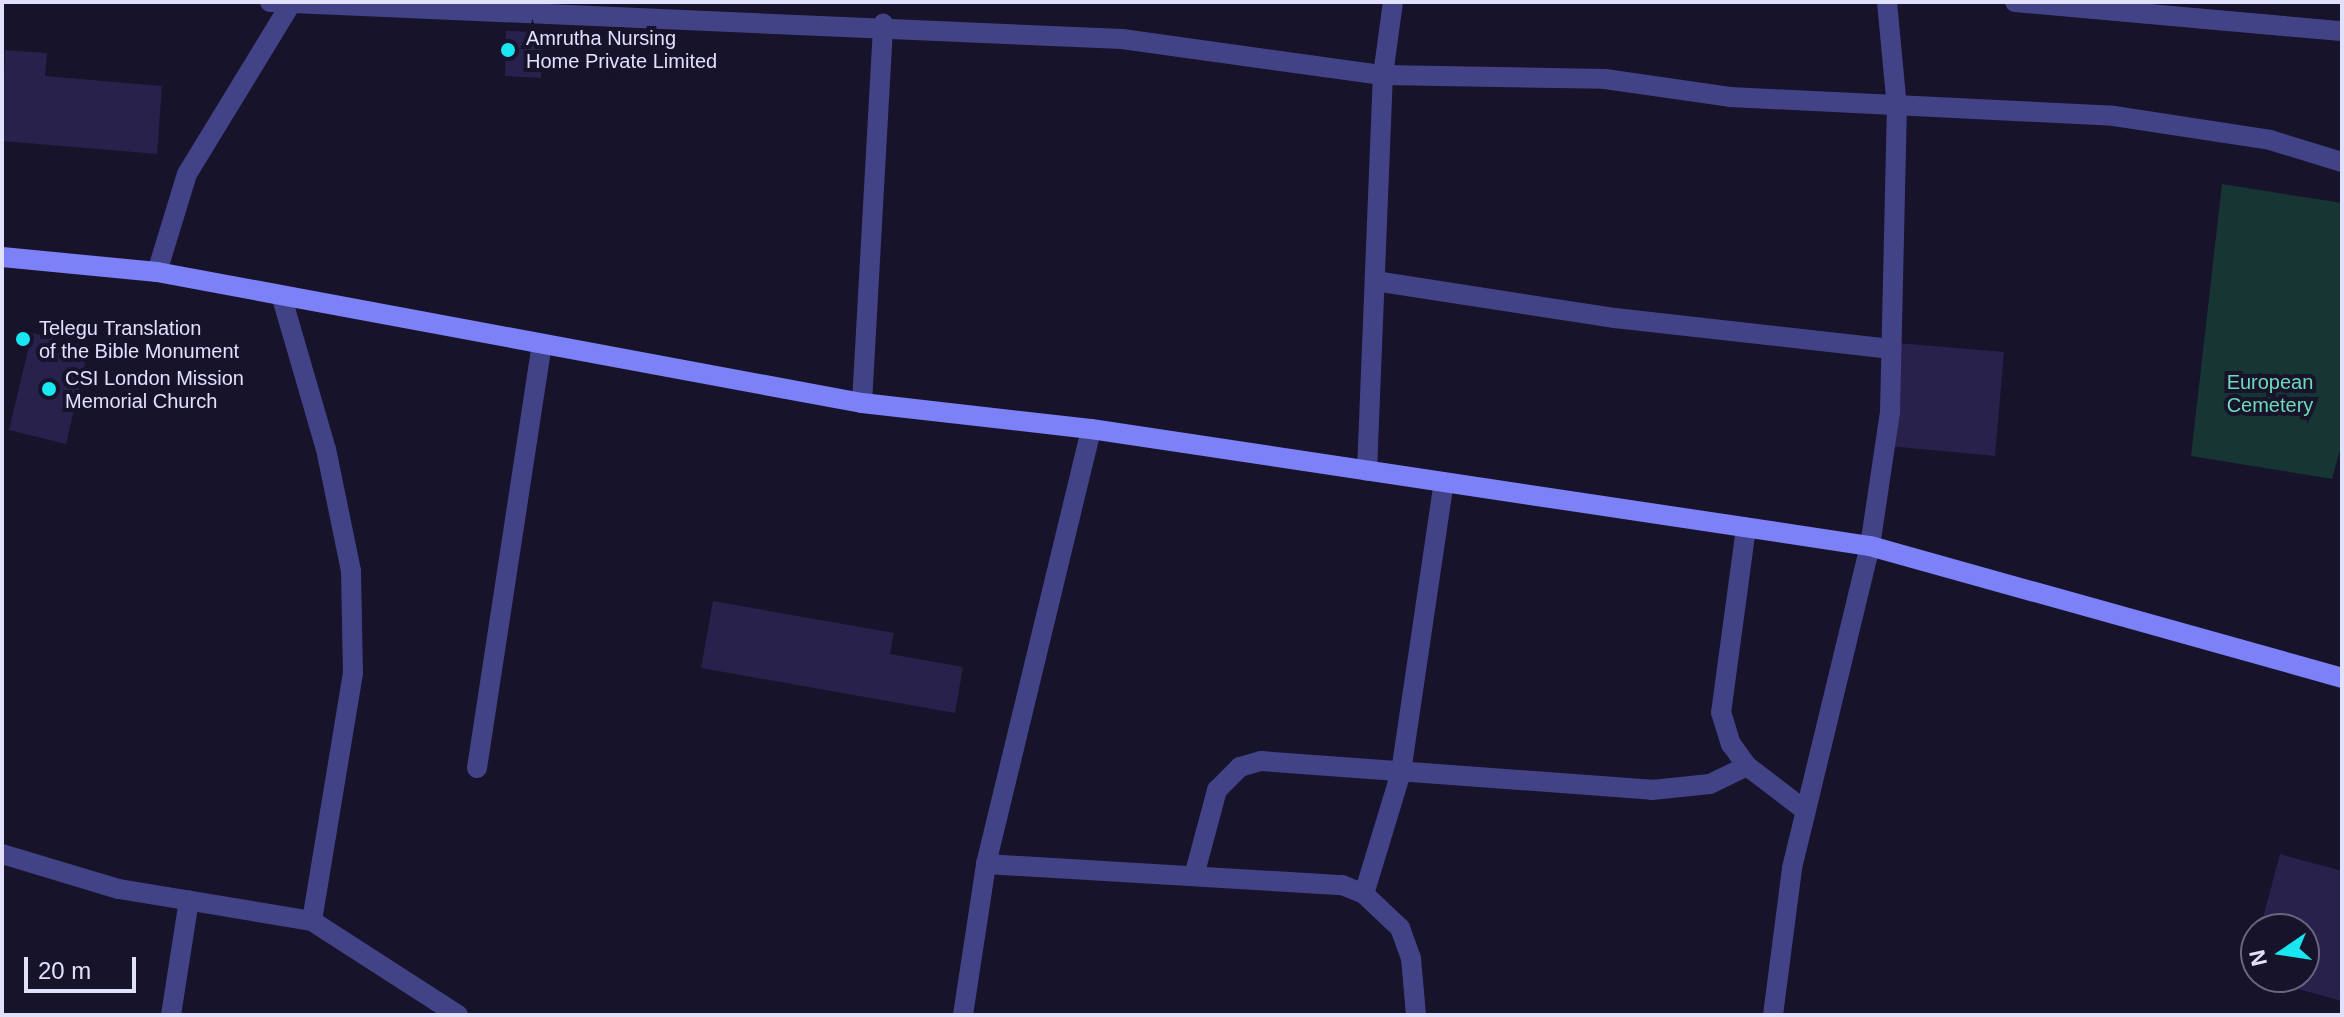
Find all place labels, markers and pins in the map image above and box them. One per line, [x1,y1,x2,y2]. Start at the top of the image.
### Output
place label: Amrutha Nursing Home Private Limited [526,26,717,73]
marker: Amrutha Nursing Home Private Limited [497,39,519,61]
place label: Telegu Translation of the Bible Monument [39,316,239,363]
marker: Telegu Translation of the Bible Monument [14,330,32,348]
place label: CSI London Mission Memorial Church [65,366,244,413]
marker: CSI London Mission Memorial Church [40,380,58,398]

